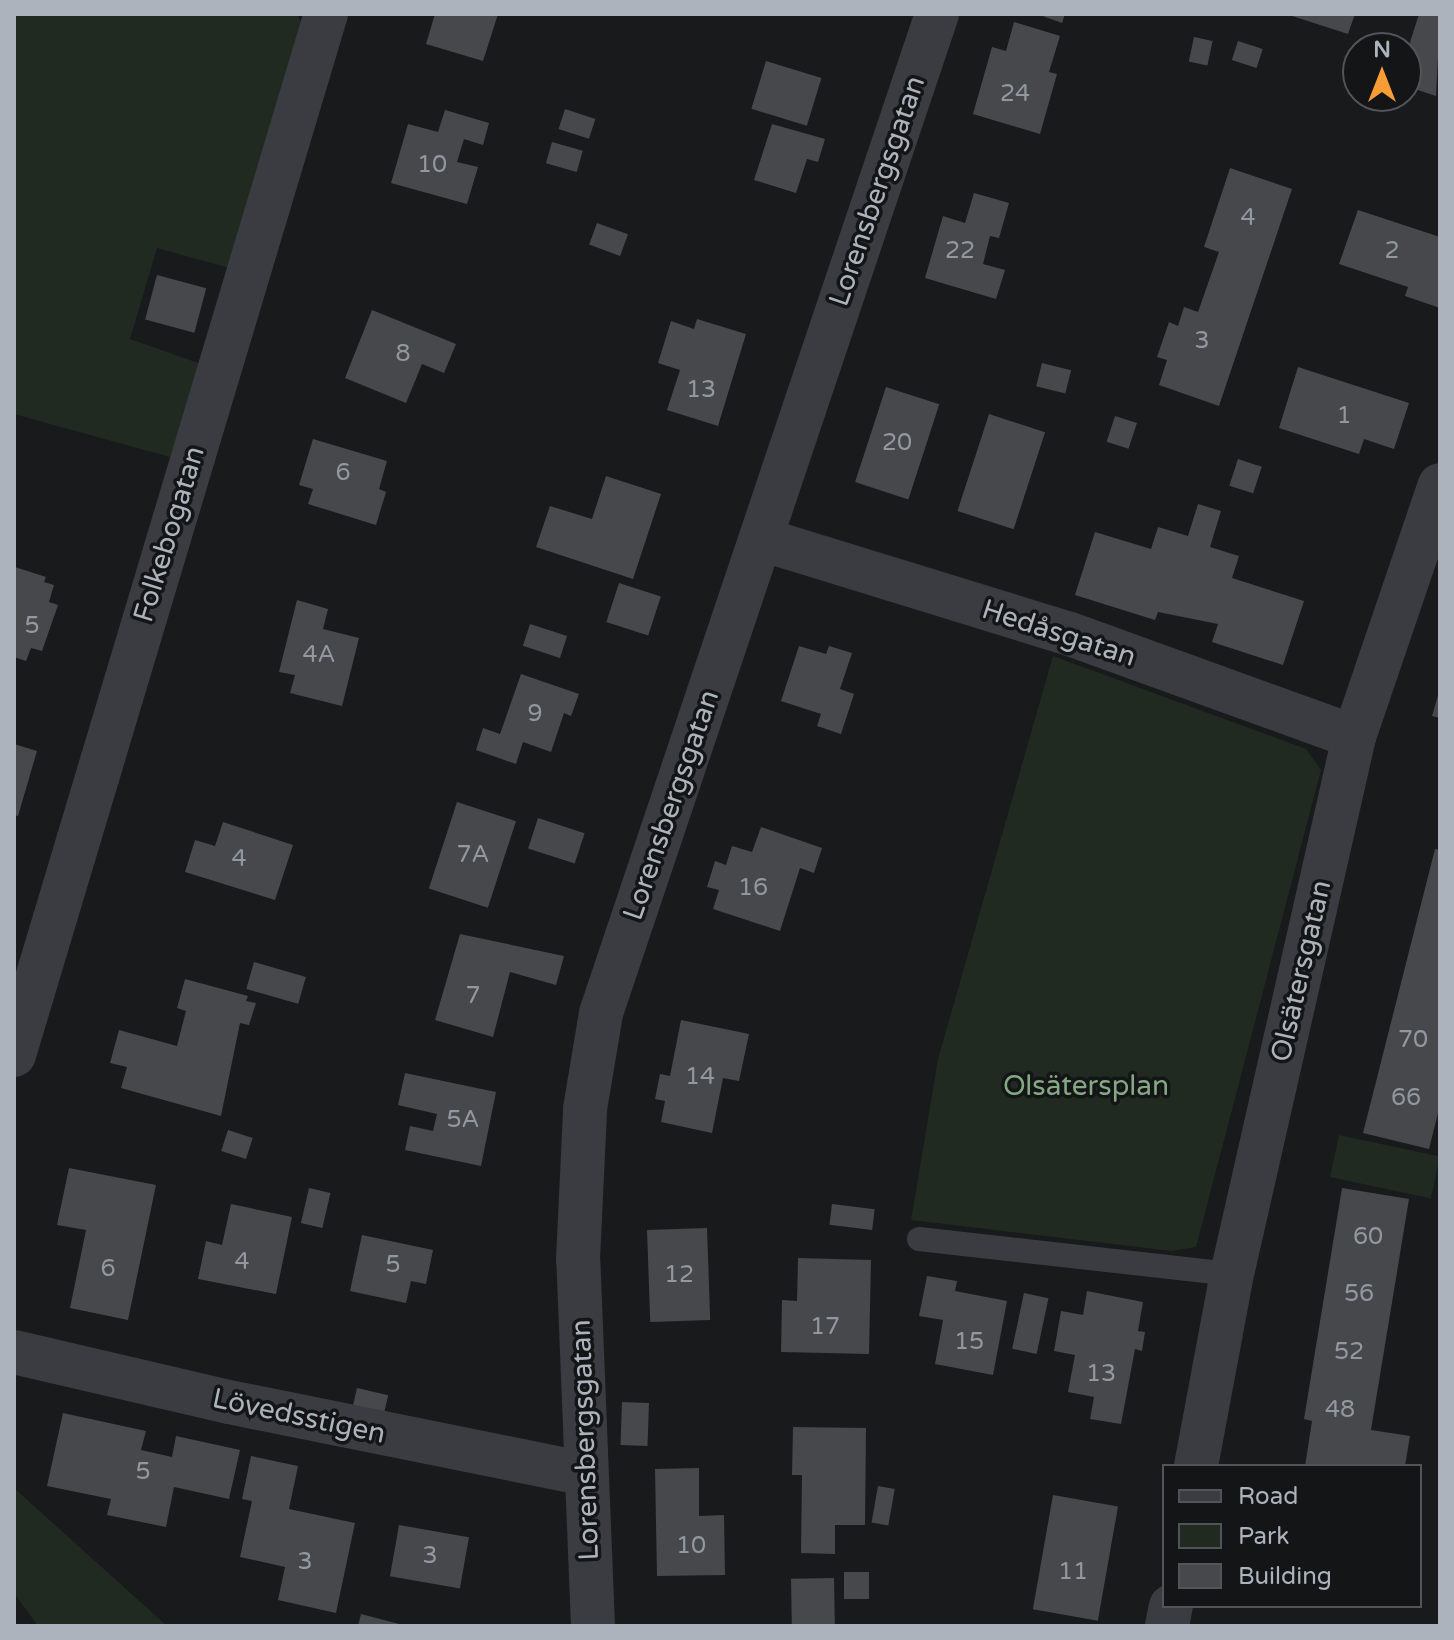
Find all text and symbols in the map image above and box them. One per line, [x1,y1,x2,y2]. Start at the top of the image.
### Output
north arrow [1342,32,1422,112]
text: N [1373,37,1391,63]
street label: Lorensbergsgatan [822,71,932,311]
house number: 24 [1000,80,1030,108]
house number: 10 [417,151,447,179]
house number: 4 [1240,204,1256,232]
house number: 22 [945,237,975,265]
house number: 2 [1384,237,1400,265]
house number: 3 [1194,327,1210,355]
house number: 8 [395,340,411,368]
house number: 13 [686,376,716,404]
house number: 1 [1336,402,1352,430]
house number: 20 [882,429,912,457]
street label: Folkebogatan [126,442,212,626]
house number: 6 [335,459,351,487]
street label: Hedåsgatan [978,592,1140,674]
house number: 5 [24,612,40,640]
house number: 4A [303,641,335,669]
street label: Lorensbergsgatan [616,685,726,925]
house number: 9 [527,700,543,728]
house number: 7A [457,841,489,869]
house number: 4 [231,845,247,873]
house number: 16 [738,874,768,902]
street label: Olsätersgatan [1264,877,1338,1065]
house number: 7 [465,982,481,1010]
house number: 70 [1398,1026,1428,1054]
house number: 14 [685,1063,715,1091]
park label: Olsätersplan [1003,1069,1169,1103]
house number: 66 [1391,1084,1421,1112]
house number: 5A [447,1106,479,1134]
house number: 60 [1353,1223,1383,1251]
house number: 4 [234,1248,250,1276]
house number: 5 [385,1251,401,1279]
house number: 6 [100,1255,116,1283]
house number: 12 [664,1261,694,1289]
house number: 56 [1344,1280,1374,1308]
house number: 17 [810,1313,840,1341]
street label: Lorensbergsgatan [564,1319,606,1561]
house number: 15 [954,1328,984,1356]
house number: 52 [1334,1338,1364,1366]
house number: 13 [1086,1360,1116,1388]
street label: Lövedsstigen [209,1381,389,1451]
house number: 48 [1325,1396,1355,1424]
house number: 5 [135,1458,151,1486]
legend [1162,1464,1422,1608]
text: Road [1238,1482,1298,1511]
text: Park [1238,1522,1289,1551]
house number: 10 [676,1532,706,1560]
house number: 3 [422,1542,438,1570]
house number: 3 [297,1548,313,1576]
house number: 11 [1058,1558,1088,1586]
text: Building [1238,1562,1332,1591]

